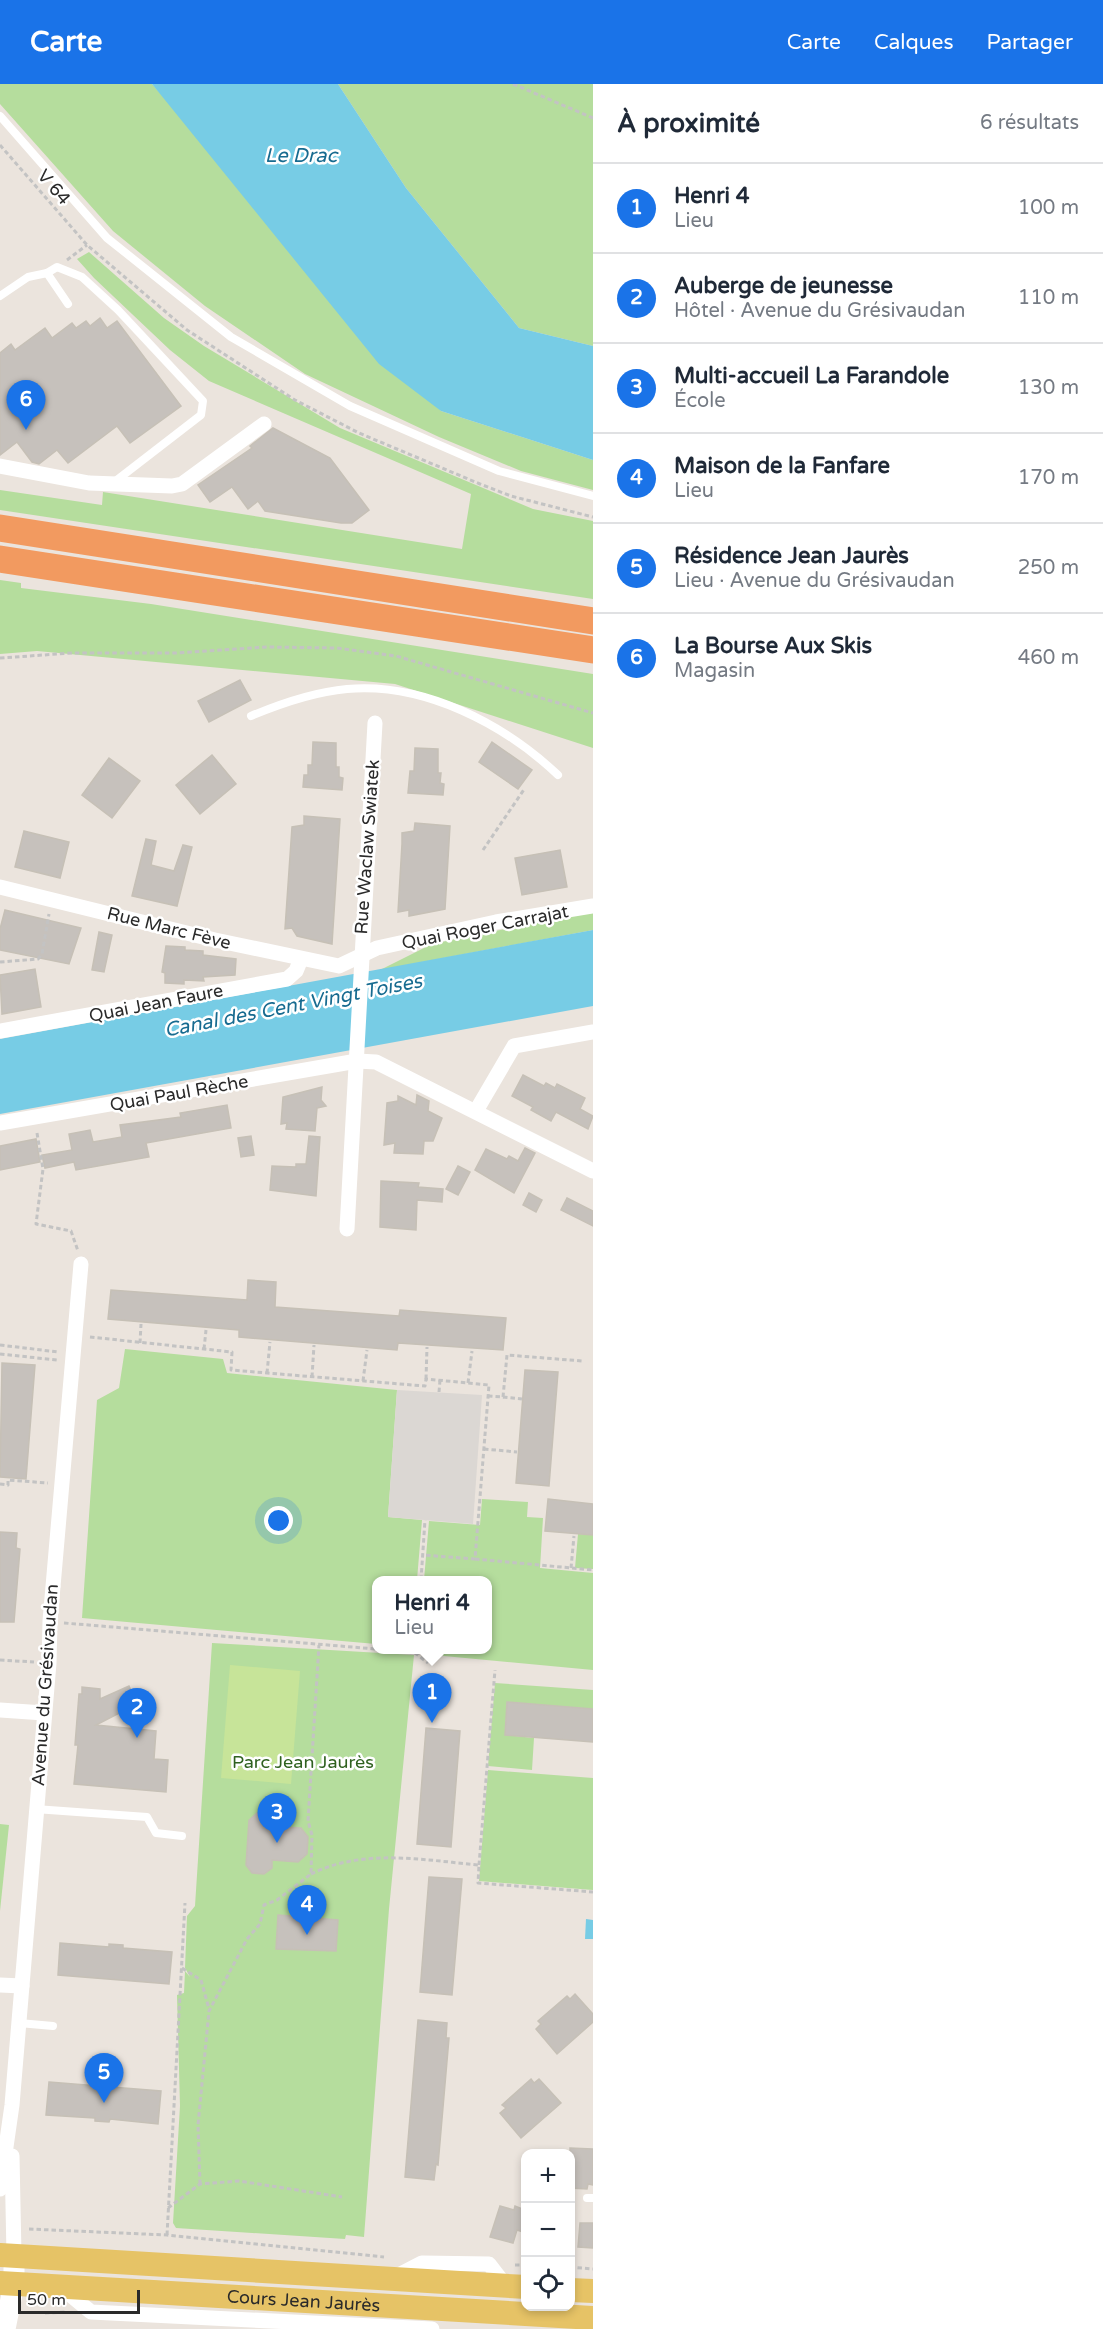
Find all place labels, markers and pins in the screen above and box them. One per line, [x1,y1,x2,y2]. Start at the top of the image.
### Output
pin: 6 [6,380,46,430]
pin: 1 [412,1674,452,1723]
pin: 2 [118,1688,156,1738]
pin: 3 [258,1794,296,1843]
pin: 4 [288,1886,326,1935]
pin: 5 [84,2054,124,2103]

